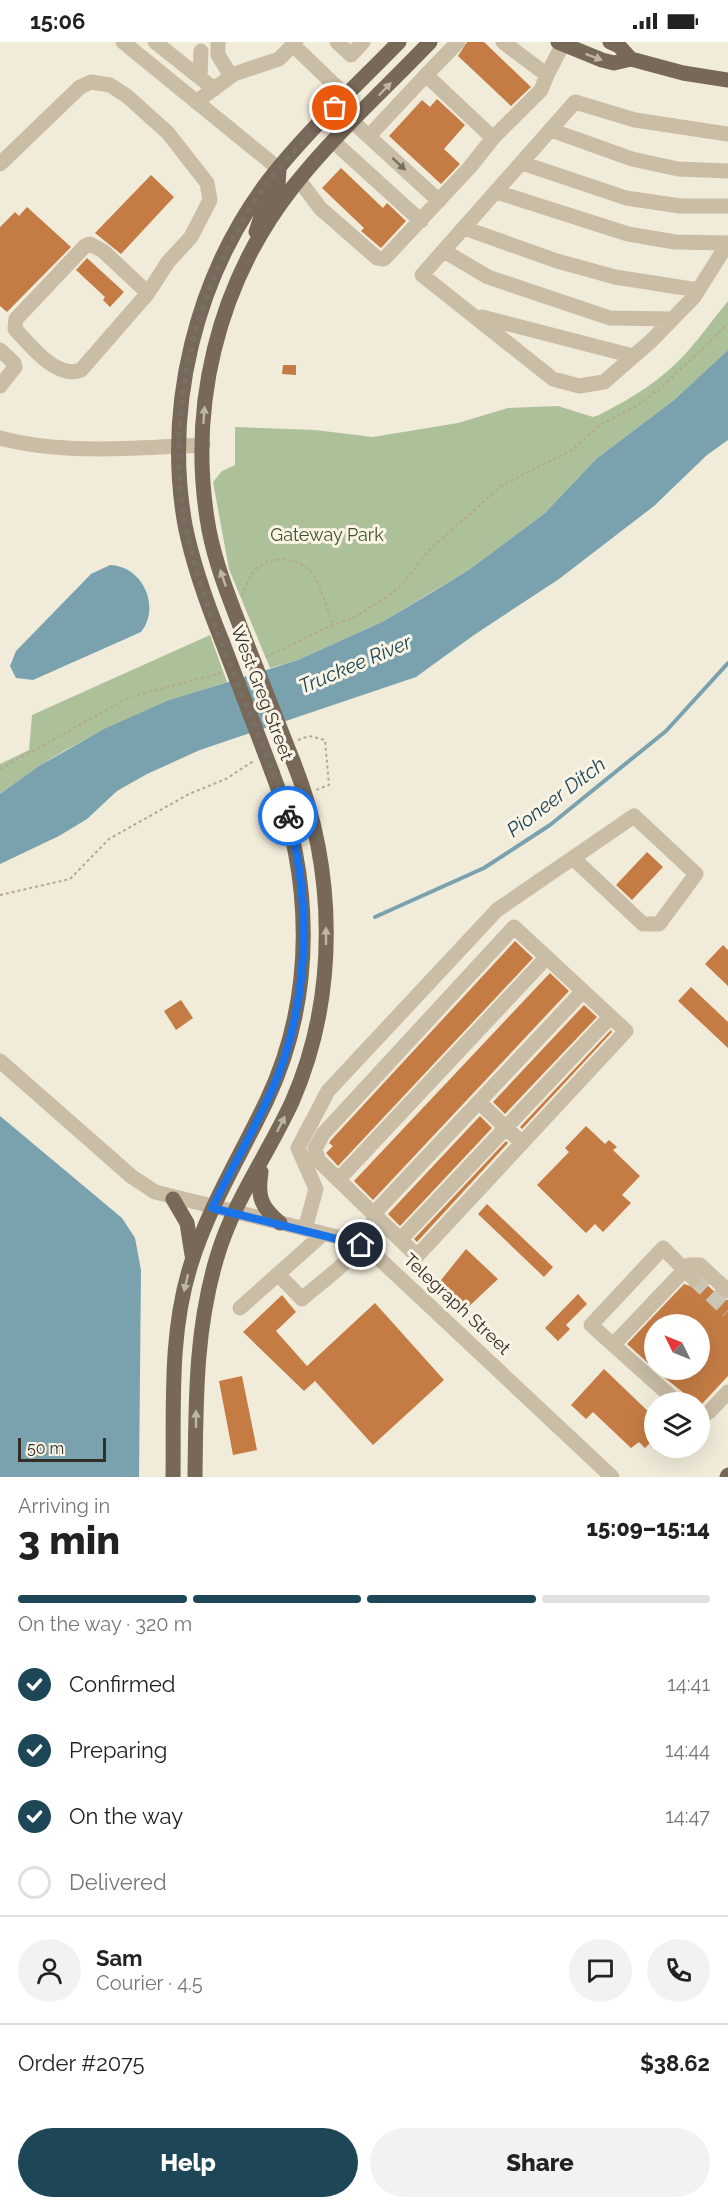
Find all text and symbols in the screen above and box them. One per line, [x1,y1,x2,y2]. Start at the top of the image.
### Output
text: 15:06 [30,8,85,34]
one-way arrow [585,52,603,62]
pin [309,82,360,133]
one-way arrow [378,82,392,96]
icon: bag [318,91,351,124]
one-way arrow [391,157,406,171]
one-way arrow [199,406,209,425]
park label: Gateway Park [270,524,384,545]
one-way arrow [217,569,227,587]
street label: West Greg Street [227,622,298,763]
water label: Truckee River [295,629,416,698]
water label: Pioneer Ditch [502,752,610,842]
courier [258,786,318,846]
icon: bike [272,800,305,833]
one-way arrow [321,927,331,946]
one-way arrow [275,1115,285,1133]
pin [335,1219,386,1270]
icon: home [344,1228,377,1261]
street label: Telegraph Street [400,1249,515,1358]
one-way arrow [181,1274,191,1292]
north arrow [644,1314,710,1380]
map controls [644,1314,710,1458]
button: layers [644,1392,710,1458]
one-way arrow [191,1409,200,1428]
scale bar [18,1435,106,1462]
text: 50 m [27,1439,64,1458]
text: Arriving in [18,1494,110,1518]
text: 15:09–15:14 [586,1515,710,1541]
text: 3 min [18,1517,120,1563]
text: On the way · 320 m [18,1612,192,1636]
icon: check [18,1668,51,1701]
text: Confirmed [69,1671,176,1697]
text: 14:41 [667,1672,710,1696]
icon: check [18,1734,51,1767]
text: Preparing [69,1737,167,1763]
text: 14:44 [665,1738,710,1762]
icon: check [18,1800,51,1833]
text: On the way [69,1803,183,1829]
text: 14:47 [665,1804,710,1828]
text: Delivered [69,1869,167,1895]
button: person [18,1939,81,2002]
button: chat [569,1939,632,2002]
button: phone [647,1939,710,2002]
text: Sam [96,1945,143,1971]
text: Courier · 4.5 [96,1971,203,1995]
text: Order #2075 [18,2050,144,2076]
text: $38.62 [640,2050,710,2076]
button: Help [18,2128,358,2197]
button: Share [370,2128,710,2197]

